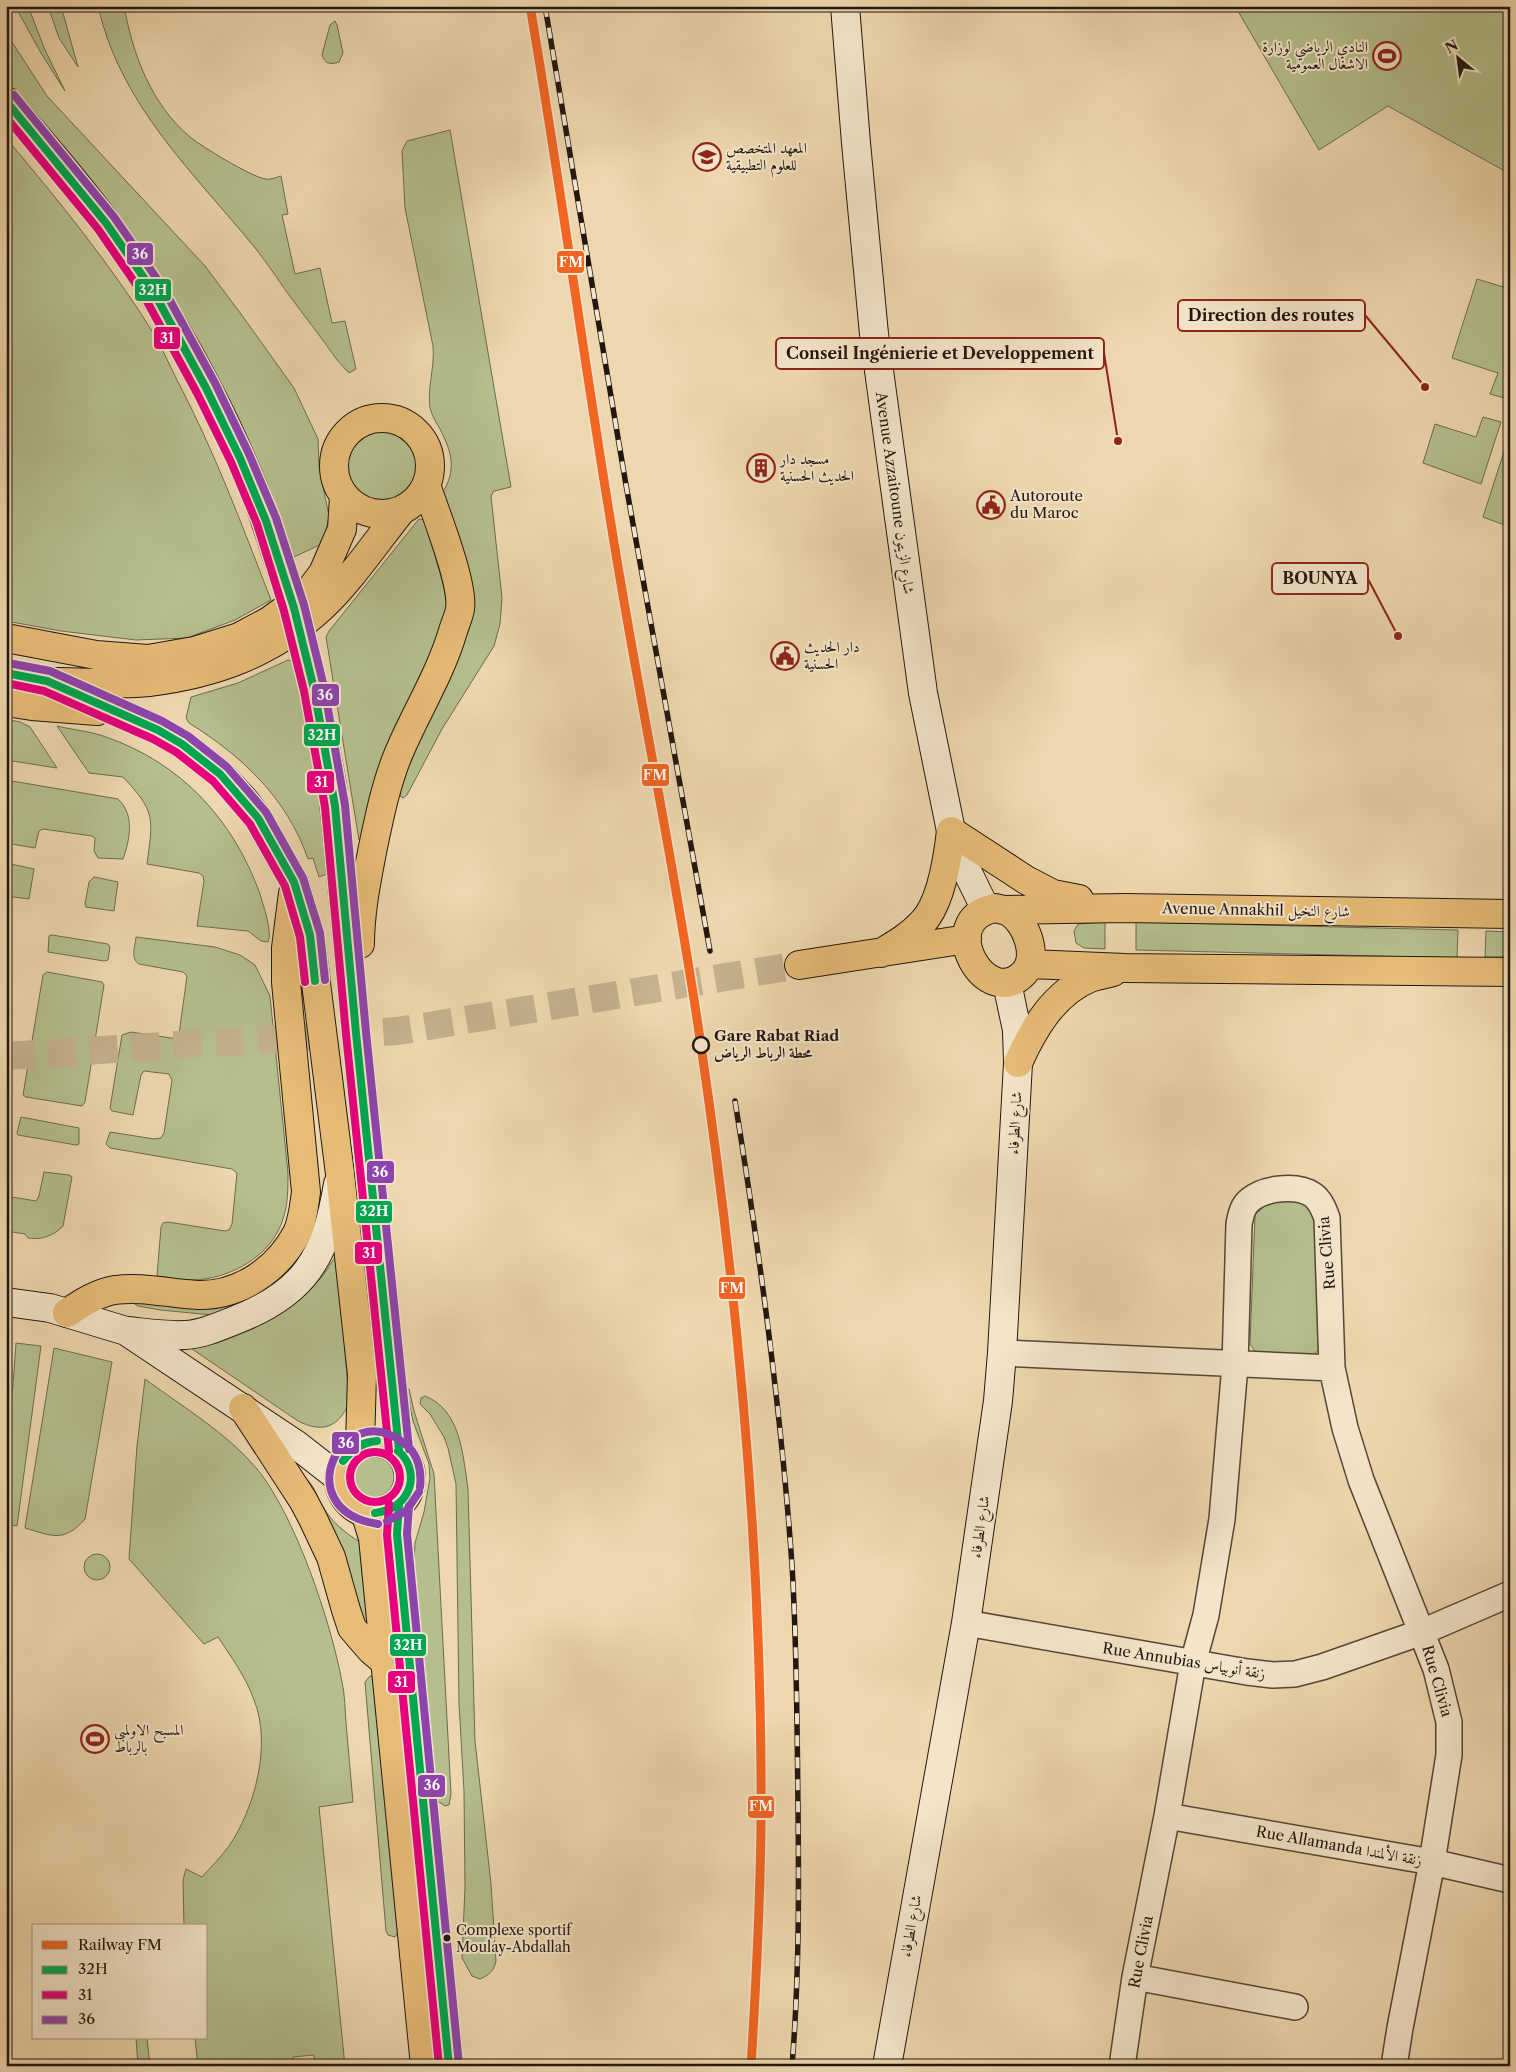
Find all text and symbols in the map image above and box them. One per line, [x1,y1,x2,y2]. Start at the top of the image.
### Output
north arrow [1434,32,1484,82]
text: N [1442,36,1461,57]
place label: النادي الرياضي لوزارة الاشغال العمومية [1262,37,1368,73]
sports icon: النادي الرياضي لوزارة الاشغال العمومية [1372,41,1402,71]
place label: المعهد المتخصص للعلوم التطبيقية [726,138,807,178]
school or university icon: المعهد المتخصص للعلوم التطبيقية [692,142,722,172]
line badge: 36 [126,242,154,266]
text: 36 [132,245,148,263]
line badge: FM [556,250,585,274]
text: FM [559,253,583,271]
line badge: 32H [134,278,172,302]
text: 32H [139,281,168,299]
callout: Direction des routes [1178,300,1365,331]
text: Direction des routes [1188,305,1354,325]
line badge: 31 [153,326,181,350]
text: 31 [160,329,175,347]
callout: Conseil Ingénierie et Developpement [776,338,1104,369]
text: Conseil Ingénierie et Developpement [786,343,1095,363]
street label: Avenue Azzaitoune شارع الزيتون [868,390,919,596]
place label: مسجد دار الحديث الحسنية [778,449,854,486]
building icon: مسجد دار الحديث الحسنية [746,453,776,483]
place label: Autoroute du Maroc [1009,486,1083,522]
public building icon: Autoroute du Maroc [976,490,1006,520]
callout: BOUNYA [1272,563,1368,594]
text: BOUNYA [1282,568,1358,588]
place label: دار الحديث الحسنية [804,637,860,673]
public building icon: دار الحديث الحسنية [770,641,800,671]
line badge: 36 [311,683,340,707]
text: 36 [317,686,333,704]
line badge: 32H [303,723,341,747]
text: 32H [308,726,337,744]
line badge: FM [641,763,670,787]
text: FM [643,766,667,784]
line badge: 31 [306,770,335,794]
text: 31 [314,773,329,791]
street label: Avenue Annakhil شارع النخيل [1161,898,1350,925]
place label: Gare Rabat Riad محطة الرباط الرياض [714,1026,839,1063]
marker: Gare Rabat Riad محطة الرباط الرياض [692,1036,710,1054]
street label: شارع الطرفاء [1003,1091,1030,1155]
line badge: 36 [366,1160,395,1184]
text: 36 [372,1163,388,1181]
line badge: 32H [355,1200,393,1224]
text: 32H [360,1202,389,1220]
street label: Rue Clivia [1314,1215,1339,1291]
line badge: 31 [354,1241,383,1265]
text: 31 [362,1244,377,1262]
line badge: FM [718,1276,746,1300]
text: FM [720,1279,744,1297]
line badge: 36 [331,1431,360,1455]
text: 36 [338,1434,354,1452]
street label: شارع الطرفاء [966,1494,997,1560]
line badge: 32H [389,1633,427,1657]
text: 32H [394,1636,423,1654]
street label: Rue Annubias زنقة أنوبياس [1101,1637,1267,1683]
street label: Rue Clivia [1418,1643,1457,1719]
line badge: 31 [387,1670,416,1694]
text: 31 [394,1673,409,1691]
place label: المسبح الاولمبي بالرباط [114,1720,183,1756]
sports icon: المسبح الاولمبي بالرباط [80,1724,110,1754]
line badge: 36 [417,1774,446,1798]
text: 36 [424,1776,440,1794]
line badge: FM [747,1795,775,1819]
text: FM [749,1797,773,1815]
street label: Rue Allamanda زنقة الألمندا [1254,1821,1424,1869]
street label: شارع الطرفاء [896,1893,929,1959]
street label: Rue Clivia [1124,1914,1157,1990]
place label: Complexe sportif Moulay-Abdallah [456,1921,573,1956]
legend [32,1924,208,2040]
marker: Complexe sportif Moulay-Abdallah [442,1933,452,1943]
text: Railway FM [78,1935,162,1954]
text: 32H [78,1959,108,1978]
text: 31 [78,1985,93,2004]
text: 36 [78,2009,95,2028]

